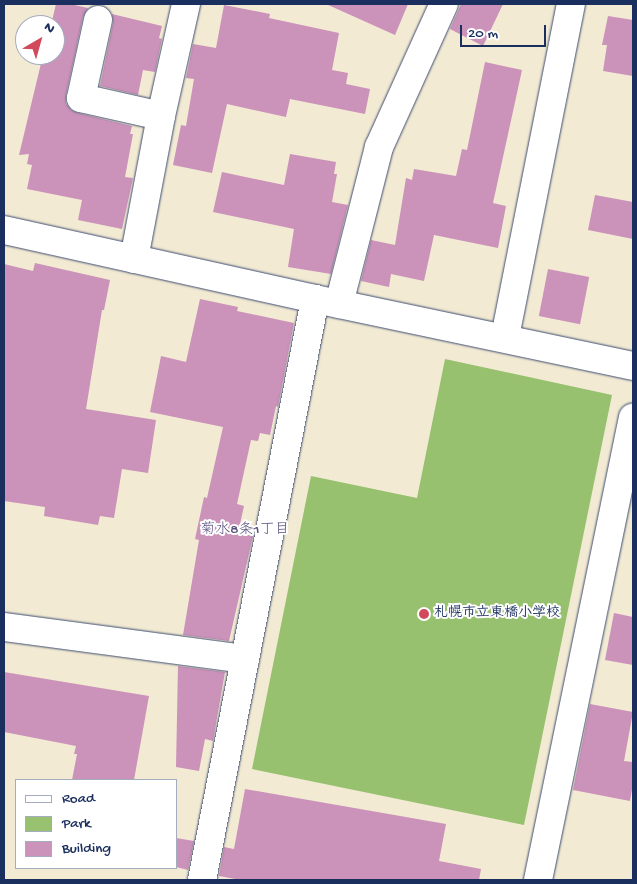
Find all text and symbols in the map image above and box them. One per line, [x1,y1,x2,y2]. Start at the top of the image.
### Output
north arrow [15,15,65,65]
scale bar [462,15,548,47]
text: N [40,19,58,38]
text: 20 m [468,25,498,43]
district label: 菊水8条1丁目 [200,522,290,540]
place label: 札幌市立東橋小学校 [434,606,560,622]
marker: 札幌市立東橋小学校 [418,608,430,620]
legend [15,779,178,869]
text: Road [62,790,95,808]
text: Park [62,815,91,833]
text: Building [62,840,111,858]

